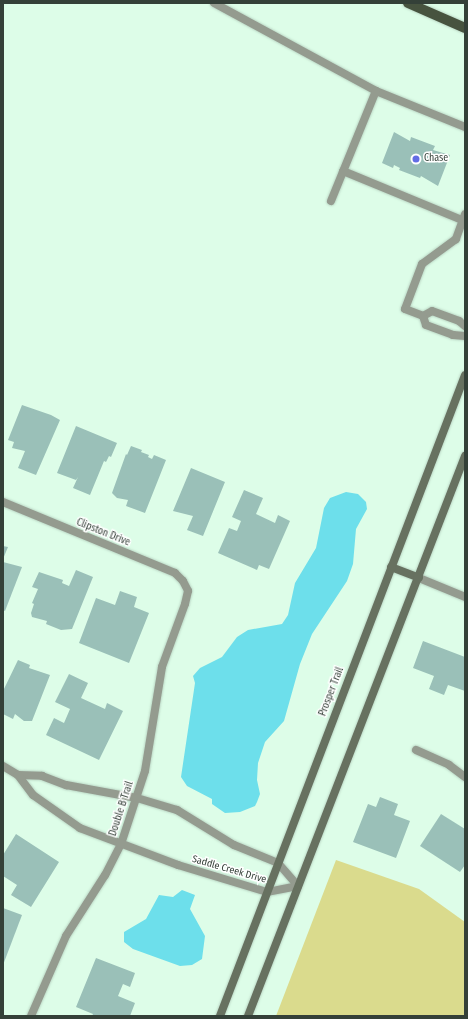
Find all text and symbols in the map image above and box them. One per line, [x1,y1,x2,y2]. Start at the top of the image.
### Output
place label: Chase [424,153,448,165]
marker: Chase [411,154,421,164]
street label: Clipston Drive [74,517,132,549]
street label: Prosper Trail [317,666,347,718]
street label: Double B Trail [108,780,136,838]
street label: Saddle Creek Drive [191,854,267,886]

